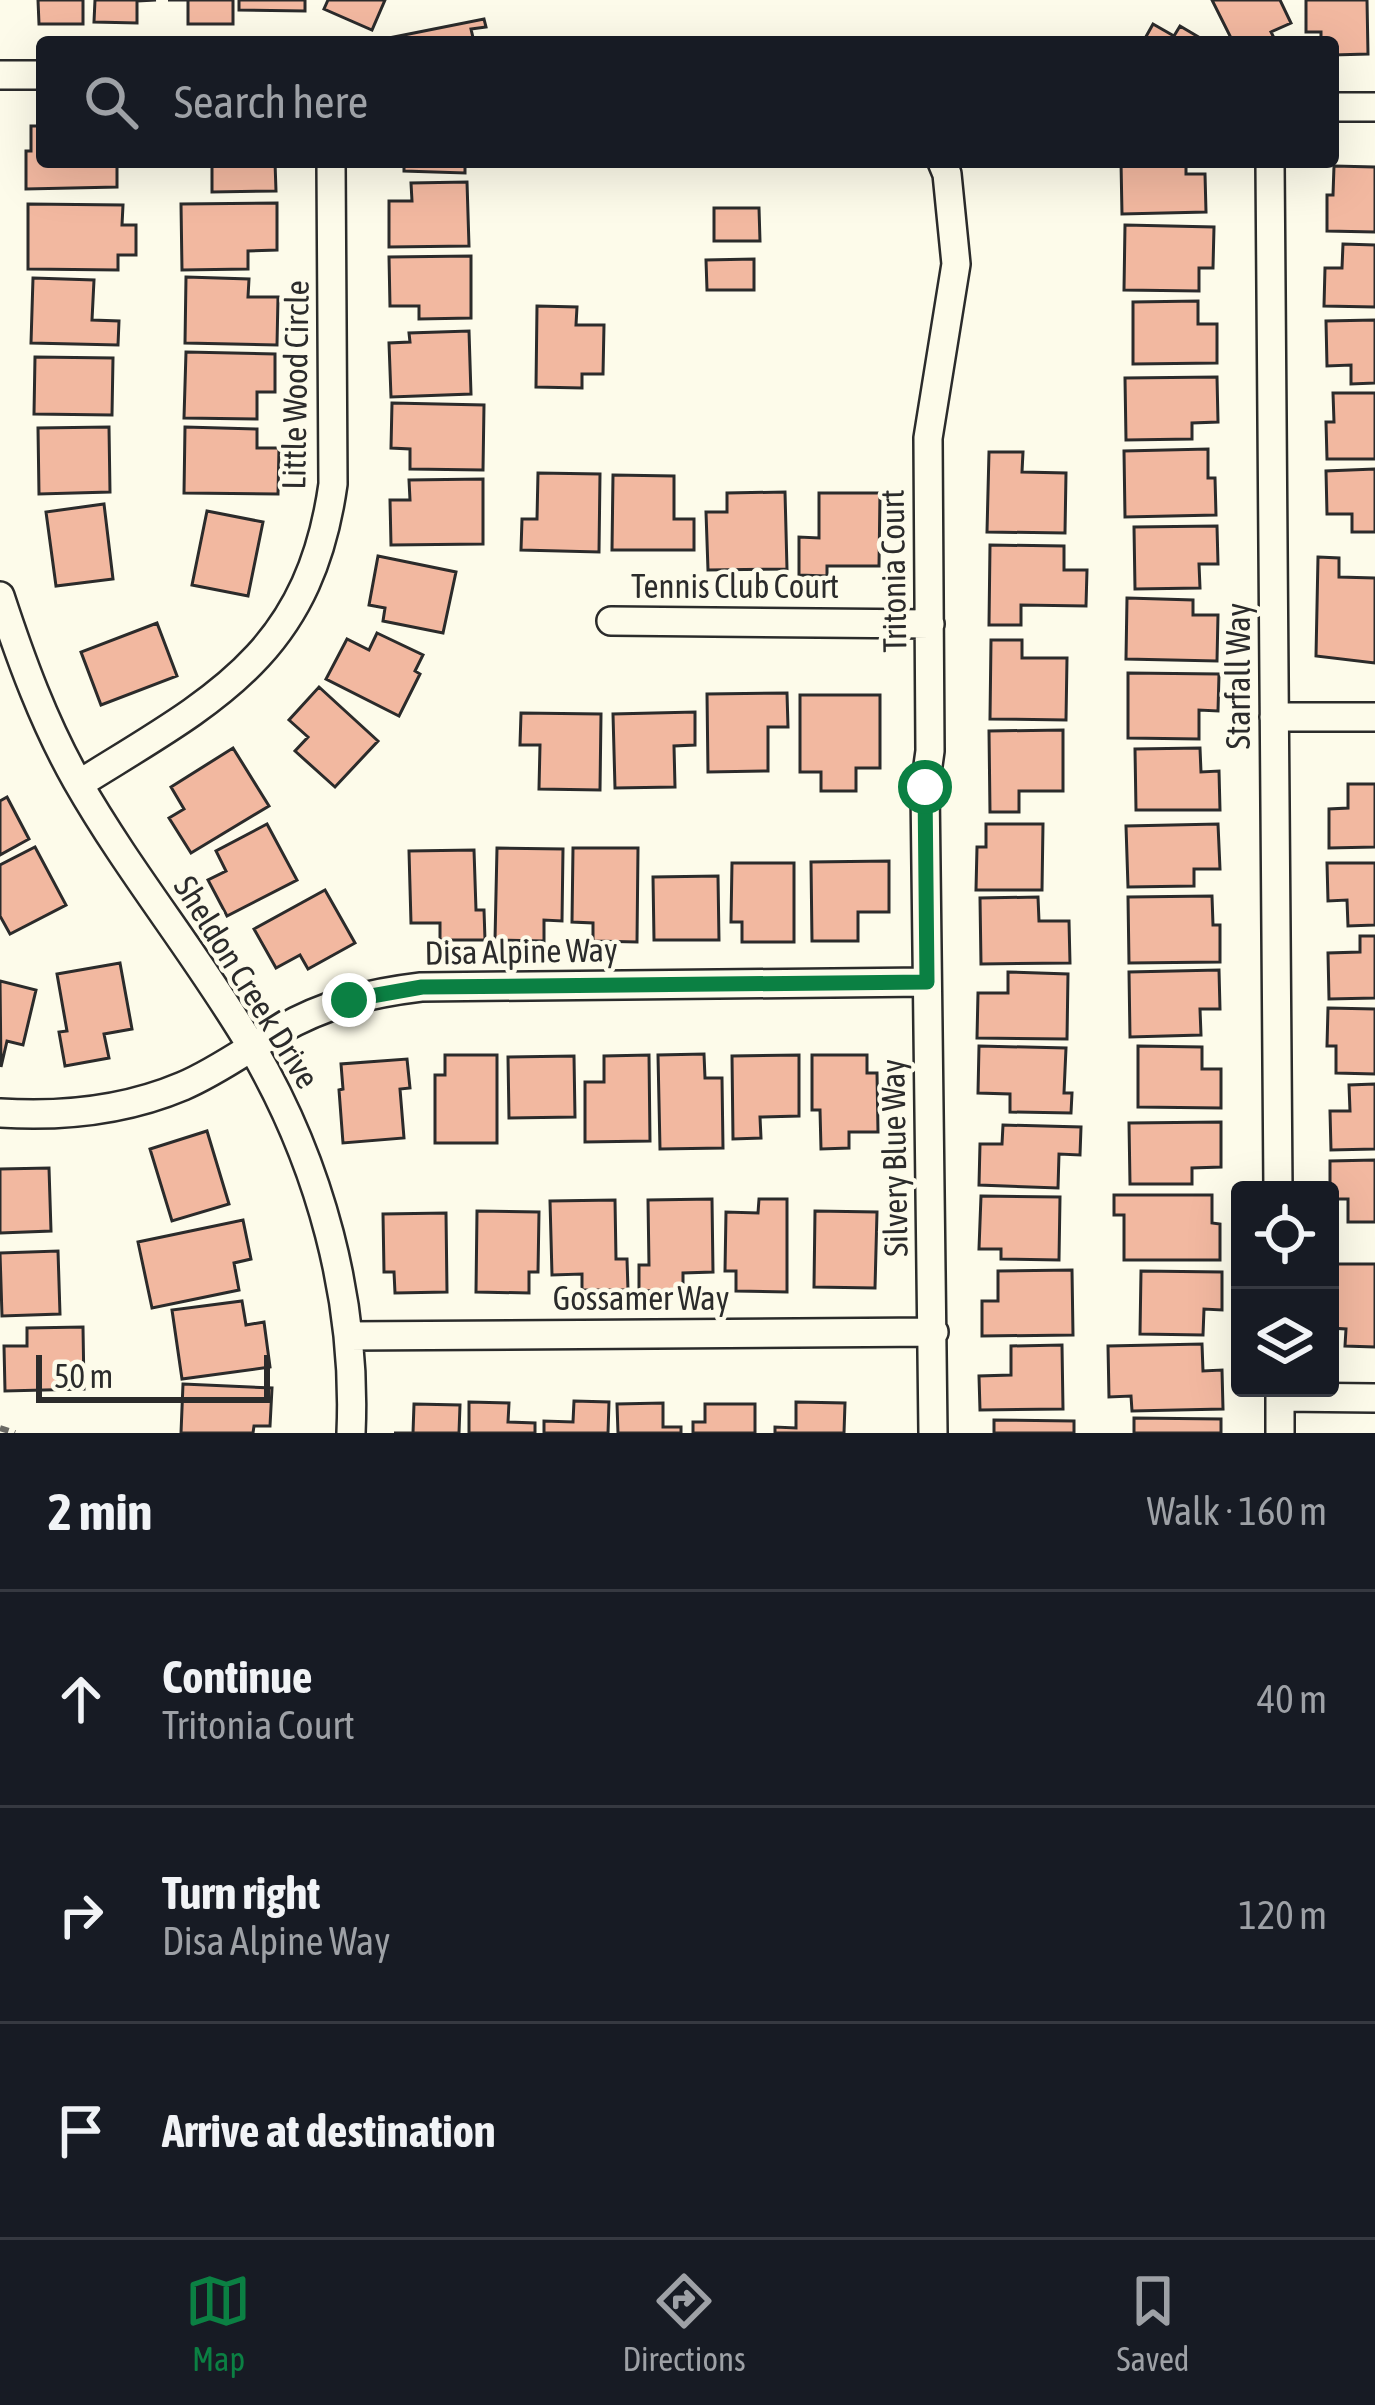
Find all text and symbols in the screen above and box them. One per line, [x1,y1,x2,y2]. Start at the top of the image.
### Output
search box [36,36,1339,168]
icon: search [78,69,144,135]
text: Search here [174,76,368,128]
street label: Little Wood Circle [274,280,316,490]
street label: Tritonia Court [873,489,913,653]
street label: Tennis Club Court [631,567,839,605]
street label: Starfall Way [1219,603,1257,749]
route start [898,760,952,814]
street label: Sheldon Creek Drive [167,869,327,1095]
street label: Disa Alpine Way [424,930,618,972]
route end [322,973,376,1027]
street label: Silvery Blue Way [873,1059,915,1257]
map controls [1231,1181,1339,1397]
button: locate [1231,1181,1339,1289]
street label: Gossamer Way [553,1279,729,1317]
button: layers [1231,1289,1339,1397]
scale bar [36,1349,270,1402]
text: 50 m [54,1357,113,1395]
text: 2 min [48,1482,152,1541]
text: Walk · 160 m [1147,1489,1327,1533]
text: Continue [162,1651,313,1703]
icon: ahead [48,1666,114,1732]
text: 40 m [1257,1677,1327,1721]
text: Tritonia Court [162,1703,355,1747]
text: Turn right [162,1867,320,1919]
icon: right [48,1882,114,1948]
text: 120 m [1239,1893,1327,1937]
text: Disa Alpine Way [162,1919,390,1963]
icon: arrive [48,2098,114,2164]
text: Arrive at destination [162,2105,496,2157]
tab: Map [185,2268,251,2378]
tab: Directions [622,2268,746,2378]
tab: Saved [1117,2268,1189,2378]

